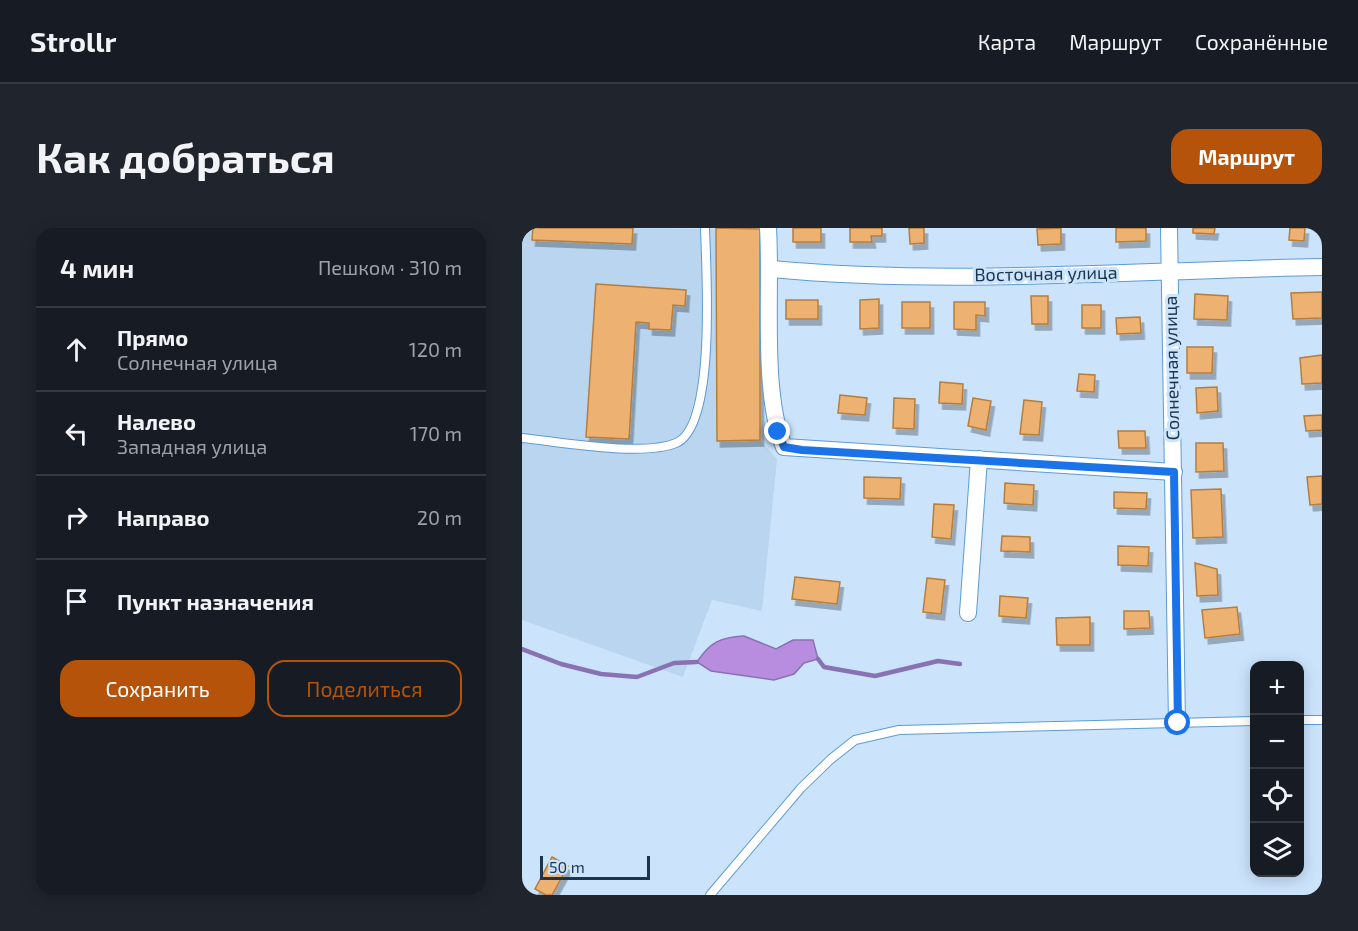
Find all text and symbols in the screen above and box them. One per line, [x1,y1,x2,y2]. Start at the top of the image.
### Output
text: Strollr [30,24,116,58]
text: Карта [978,29,1036,54]
text: Маршрут [1069,29,1162,54]
text: Сохранённые [1195,29,1328,54]
button: Маршрут [1171,129,1322,184]
text: Как добраться [36,131,335,181]
text: 4 мин [60,252,134,283]
text: Пешком · 310 m [318,255,462,279]
street label: Восточная улица [974,261,1118,285]
street label: Солнечная улица [1159,296,1183,441]
text: Прямо [117,324,188,350]
icon: ahead [60,333,93,366]
text: 120 m [409,337,462,361]
text: Солнечная улица [117,350,278,374]
text: Налево [117,408,196,434]
icon: left [60,417,93,450]
route end [764,418,790,444]
text: 170 m [410,421,462,445]
text: Западная улица [117,434,267,458]
icon: right [60,501,93,534]
text: Направо [117,504,210,530]
text: 20 m [417,505,462,529]
icon: arrive [60,585,93,618]
text: Пункт назначения [117,588,314,614]
button: Сохранить [60,660,255,717]
button: Поделиться [267,660,462,717]
map controls [1250,661,1304,877]
button: + [1250,661,1304,715]
route start [1164,709,1190,735]
button: − [1250,715,1304,769]
button: locate [1250,769,1304,823]
button: layers [1250,823,1304,877]
scale bar [540,853,650,880]
text: 50 m [549,857,585,876]

